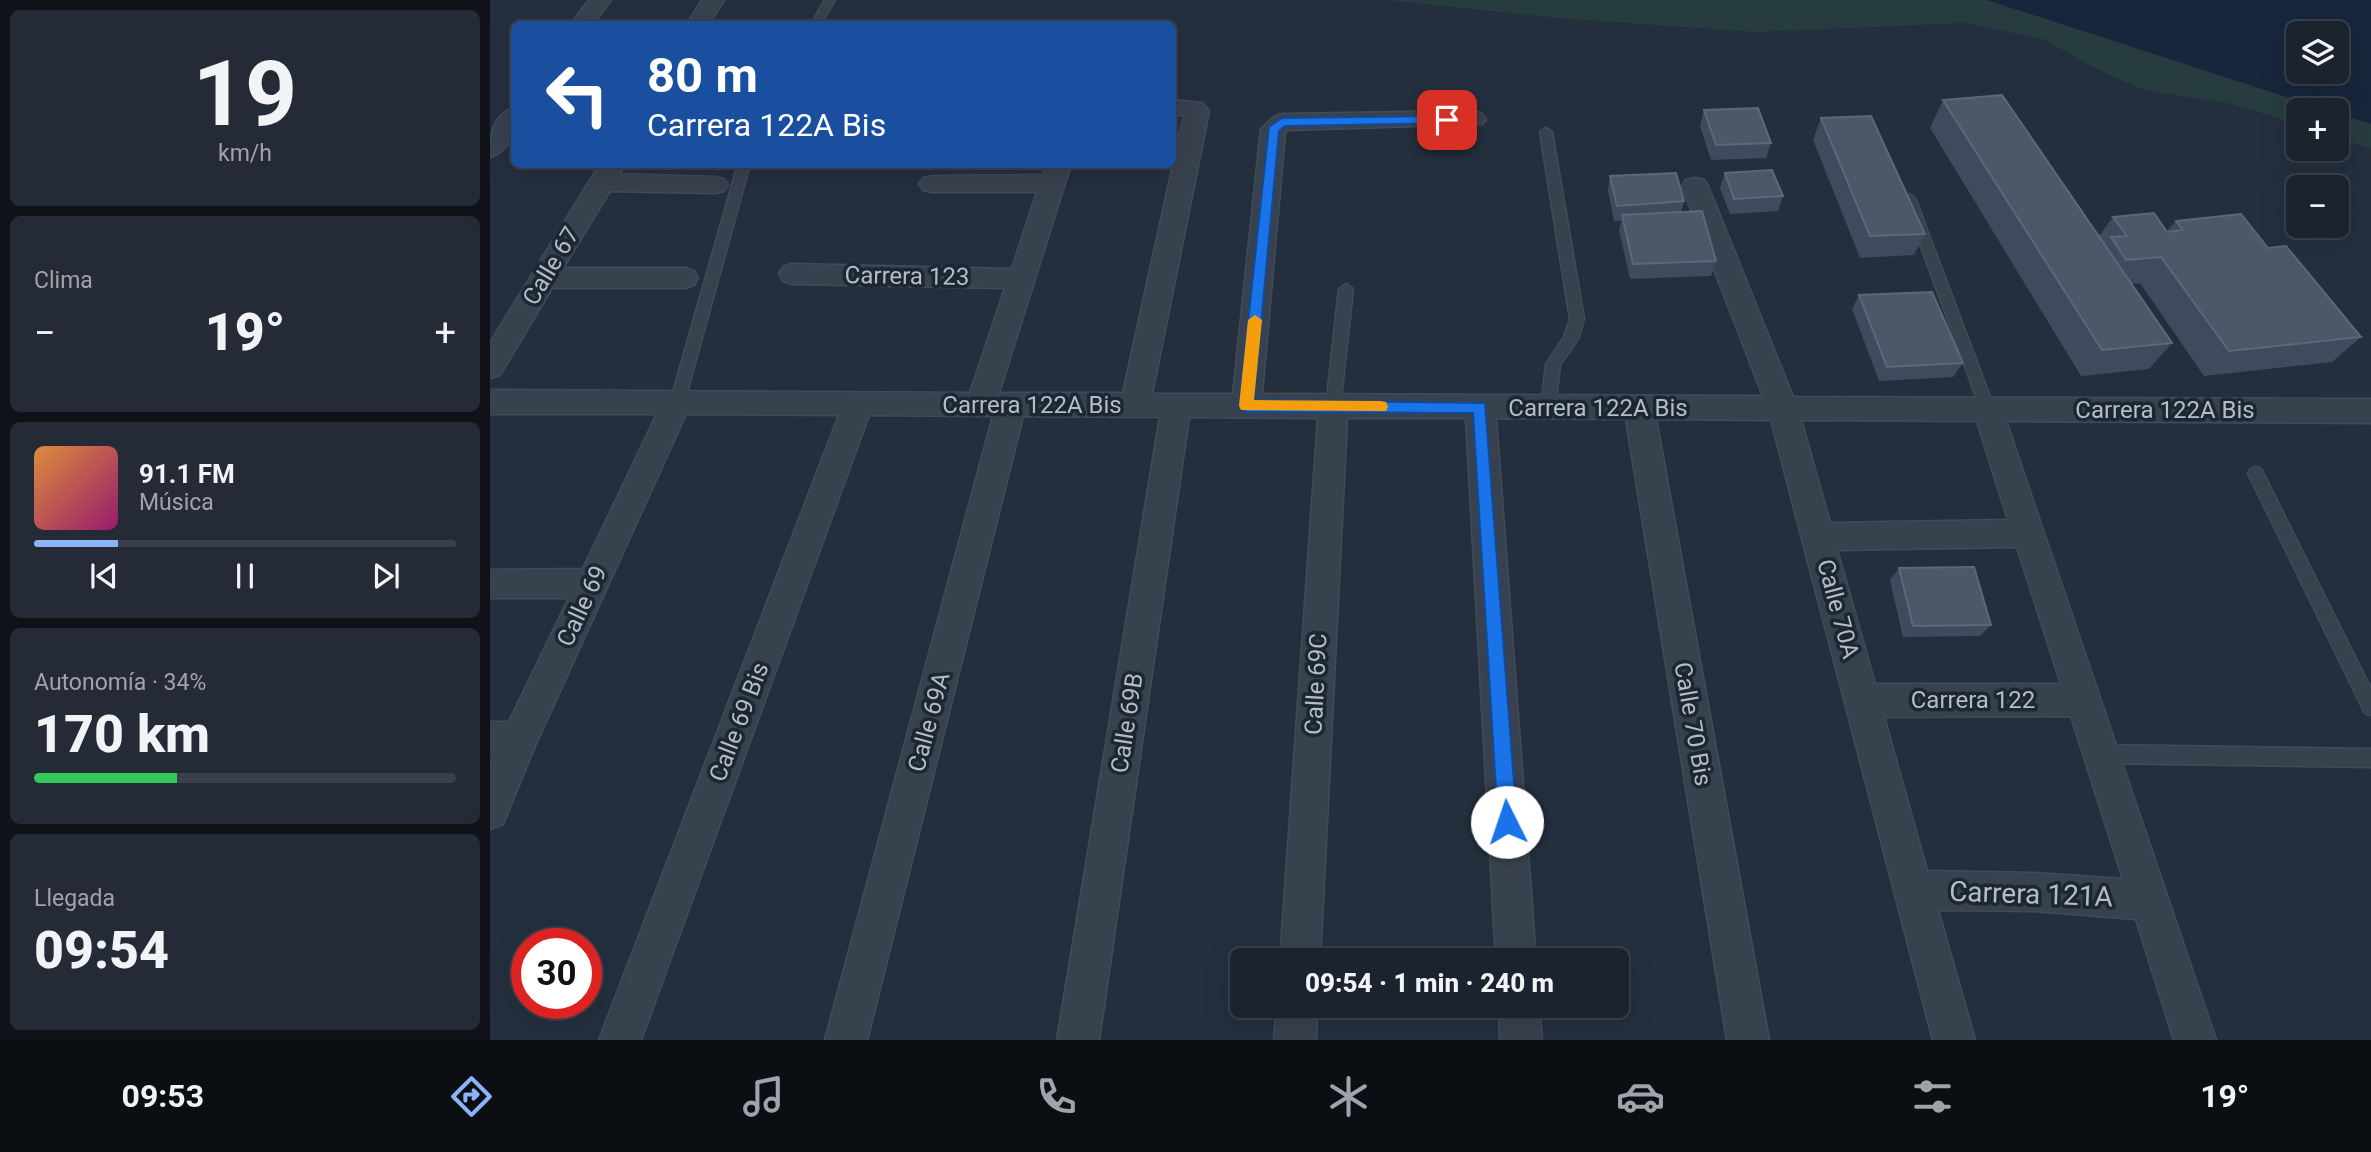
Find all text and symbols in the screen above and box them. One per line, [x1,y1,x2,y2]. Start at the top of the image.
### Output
map controls [2286,21,2349,238]
button: layers [2286,21,2349,84]
text: 19 [193,41,297,147]
text: 80 m [647,47,758,104]
icon: left [532,49,623,140]
pin [1417,90,1477,150]
button: + [2286,98,2349,161]
icon: arrive [1428,101,1466,139]
text: Carrera 122A Bis [647,106,886,144]
text: km/h [218,140,272,167]
button: − [2286,175,2349,238]
street label: Calle 67 [517,222,585,310]
street label: Carrera 123 [844,261,970,291]
text: Clima [34,267,93,294]
text: 19° [205,302,285,363]
text: − [34,311,56,355]
text: + [434,311,456,355]
street label: Carrera 122A Bis [942,391,1122,419]
street label: Carrera 122A Bis [1508,394,1688,422]
street label: Carrera 122A Bis [2075,396,2255,424]
text: 91.1 FM [139,459,235,489]
text: Música [139,489,214,516]
street label: Calle 70A [1811,556,1865,662]
icon: previous [85,557,123,595]
icon: pause [226,557,264,595]
icon: next [367,557,405,595]
street label: Calle 69 [551,561,613,651]
street label: Calle 69C [1299,633,1333,735]
street label: Calle 69 Bis [704,659,774,785]
street label: Calle 70 Bis [1668,660,1718,788]
text: Autonomía · 34% [34,669,206,696]
street label: Calle 69A [902,669,956,775]
street label: Calle 69B [1105,671,1149,775]
street label: Carrera 122 [1911,686,2035,714]
text: 170 km [34,704,210,765]
position arrow [1470,785,1544,859]
street label: Carrera 121A [1949,875,2113,913]
text: Llegada [34,885,115,912]
text: 09:54 [34,920,169,981]
speed limit sign: 30 [511,928,602,1019]
text: 09:54 · 1 min · 240 m [1305,968,1554,998]
icon: directions [447,1072,496,1121]
icon: music [739,1072,788,1121]
icon: phone [1032,1072,1081,1121]
icon: climate [1324,1072,1373,1121]
icon: car [1616,1072,1665,1121]
icon: filters [1908,1072,1957,1121]
text: 09:53 [122,1077,204,1115]
text: 19° [2200,1077,2249,1115]

